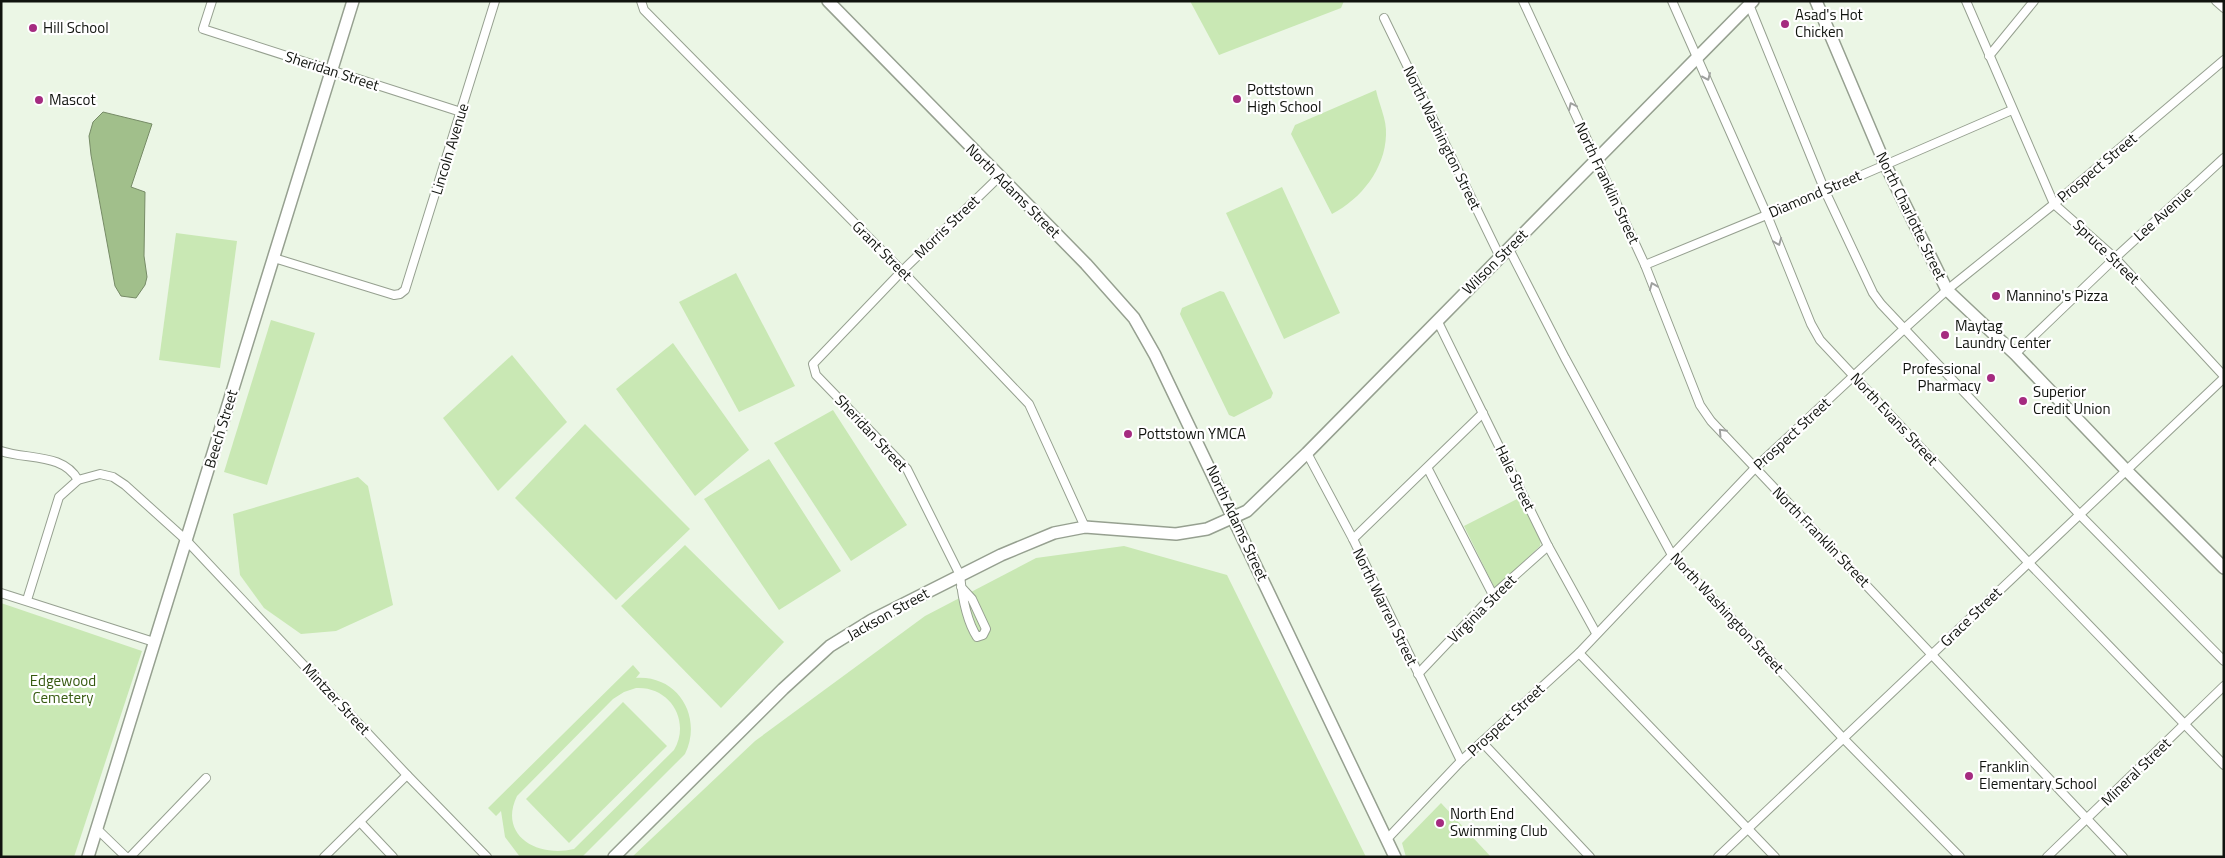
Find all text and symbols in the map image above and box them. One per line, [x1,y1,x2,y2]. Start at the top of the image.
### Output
place label: Asad's Hot Chicken [1795,3,1864,43]
place label: Hill School [43,16,109,39]
marker: Asad's Hot Chicken [1779,18,1791,30]
marker: Hill School [27,22,39,34]
street label: Sheridan Street [282,44,383,97]
street label: North Washington Street [1398,62,1488,214]
one-way arrow [1701,72,1711,81]
place label: Pottstown High School [1247,78,1322,118]
place label: Mascot [49,88,96,111]
marker: Pottstown High School [1231,93,1243,105]
marker: Mascot [33,94,45,106]
street label: Lincoln Avenue [425,100,474,197]
one-way arrow [1567,102,1578,111]
street label: North Franklin Street [1569,118,1646,248]
street label: Prospect Street [2052,127,2142,208]
street label: North Adams Street [961,138,1066,244]
street label: North Charlotte Street [1870,148,1953,284]
street label: Diamond Street [1765,163,1865,223]
street label: Lee Avenue [2128,181,2197,246]
street label: Morris Street [909,189,985,264]
street label: Spruce Street [2068,214,2146,290]
street label: Grant Street [847,215,918,287]
street label: Wilson Street [1456,223,1533,300]
one-way arrow [1773,238,1783,246]
one-way arrow [1649,283,1659,291]
place label: Mannino's Pizza [2006,284,2108,307]
marker: Mannino's Pizza [1990,290,2002,302]
place label: Maytag Laundry Center [1955,314,2051,354]
marker: Maytag Laundry Center [1939,329,1951,341]
place label: Professional Pharmacy [1903,357,1981,397]
street label: North Evans Street [1845,367,1944,471]
marker: Professional Pharmacy [1985,372,1997,384]
place label: Superior Credit Union [2033,380,2110,420]
street label: Beech Street [198,386,244,471]
street label: Sheridan Street [830,389,914,477]
street label: Prospect Street [1748,391,1836,475]
marker: Superior Credit Union [2017,395,2029,407]
place label: Pottstown YMCA [1138,422,1246,445]
marker: Pottstown YMCA [1122,428,1134,440]
one-way arrow [1719,429,1728,438]
street label: Hale Street [1490,441,1542,515]
street label: North Adams Street [1200,461,1275,585]
street label: North Franklin Street [1767,481,1876,593]
street label: North Warren Street [1347,544,1424,670]
street label: North Washington Street [1665,547,1790,679]
street label: Virginia Street [1442,569,1522,648]
street label: Jackson Street [843,581,934,646]
street label: Grace Street [1935,581,2007,652]
street label: Mintzer Street [297,658,376,740]
park label: Edgewood Cemetery [30,669,96,709]
street label: Prospect Street [1462,677,1550,761]
street label: Mineral Street [2095,732,2176,811]
place label: Franklin Elementary School [1979,755,2097,795]
marker: Franklin Elementary School [1963,770,1975,782]
place label: North End Swimming Club [1450,802,1548,842]
marker: North End Swimming Club [1434,817,1446,829]

